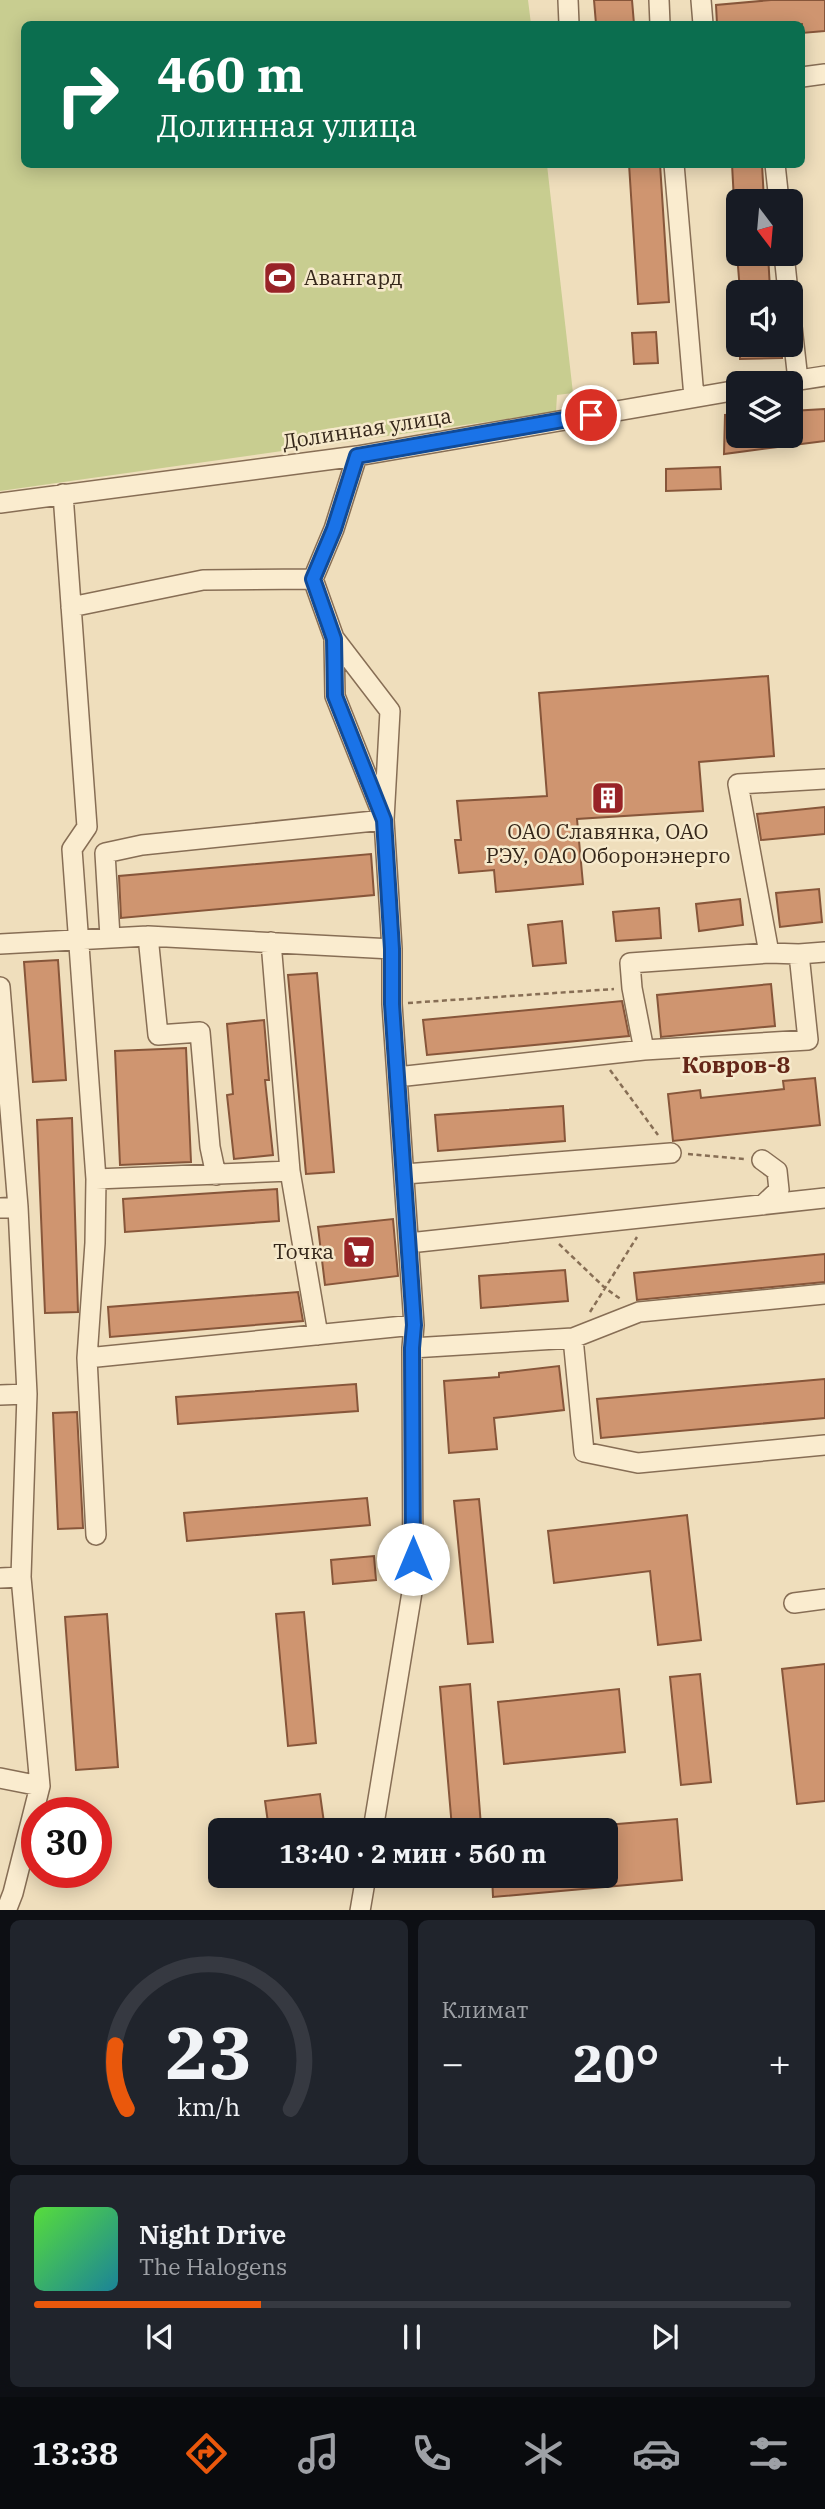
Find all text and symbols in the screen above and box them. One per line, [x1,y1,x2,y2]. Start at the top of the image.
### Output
text: 460 m [157,42,304,105]
icon: right [42,49,133,140]
text: Долинная улица [157,104,417,146]
north arrow [726,189,803,266]
map controls [726,189,803,448]
sports icon: Авангард [261,259,299,297]
place label: Авангард [304,263,403,291]
button: sound [726,280,803,357]
button: layers [726,371,803,448]
pin [561,385,621,445]
icon: arrive [572,396,610,434]
street label: Долинная улица [280,401,453,455]
building icon: ОАО Славянка, ОАО РЭУ, ОАО Оборонэнерго [589,779,627,817]
place label: ОАО Славянка, ОАО РЭУ, ОАО Оборонэнерго [486,817,730,869]
district label: Ковров-8 [682,1049,790,1079]
supermarket icon: Точка [340,1233,378,1271]
place label: Точка [273,1237,334,1265]
position arrow [376,1522,450,1596]
speed limit sign: 30 [21,1797,112,1888]
text: 13:40 · 2 мин · 560 m [279,1836,547,1870]
text: Климат [442,1994,528,2024]
text: 23 [165,2004,252,2099]
text: 20° [573,2029,660,2096]
text: − [442,2038,464,2087]
text: + [768,2038,791,2087]
text: km/h [177,2089,240,2122]
text: Night Drive [139,2217,286,2251]
text: The Halogens [139,2251,287,2281]
icon: previous [141,2318,179,2356]
icon: pause [393,2318,431,2356]
icon: next [646,2318,684,2356]
icon: directions [182,2429,231,2478]
icon: music [294,2429,343,2478]
icon: phone [407,2429,456,2478]
icon: climate [519,2429,568,2478]
icon: car [632,2429,681,2478]
icon: filters [744,2429,793,2478]
text: 13:38 [32,2432,118,2474]

